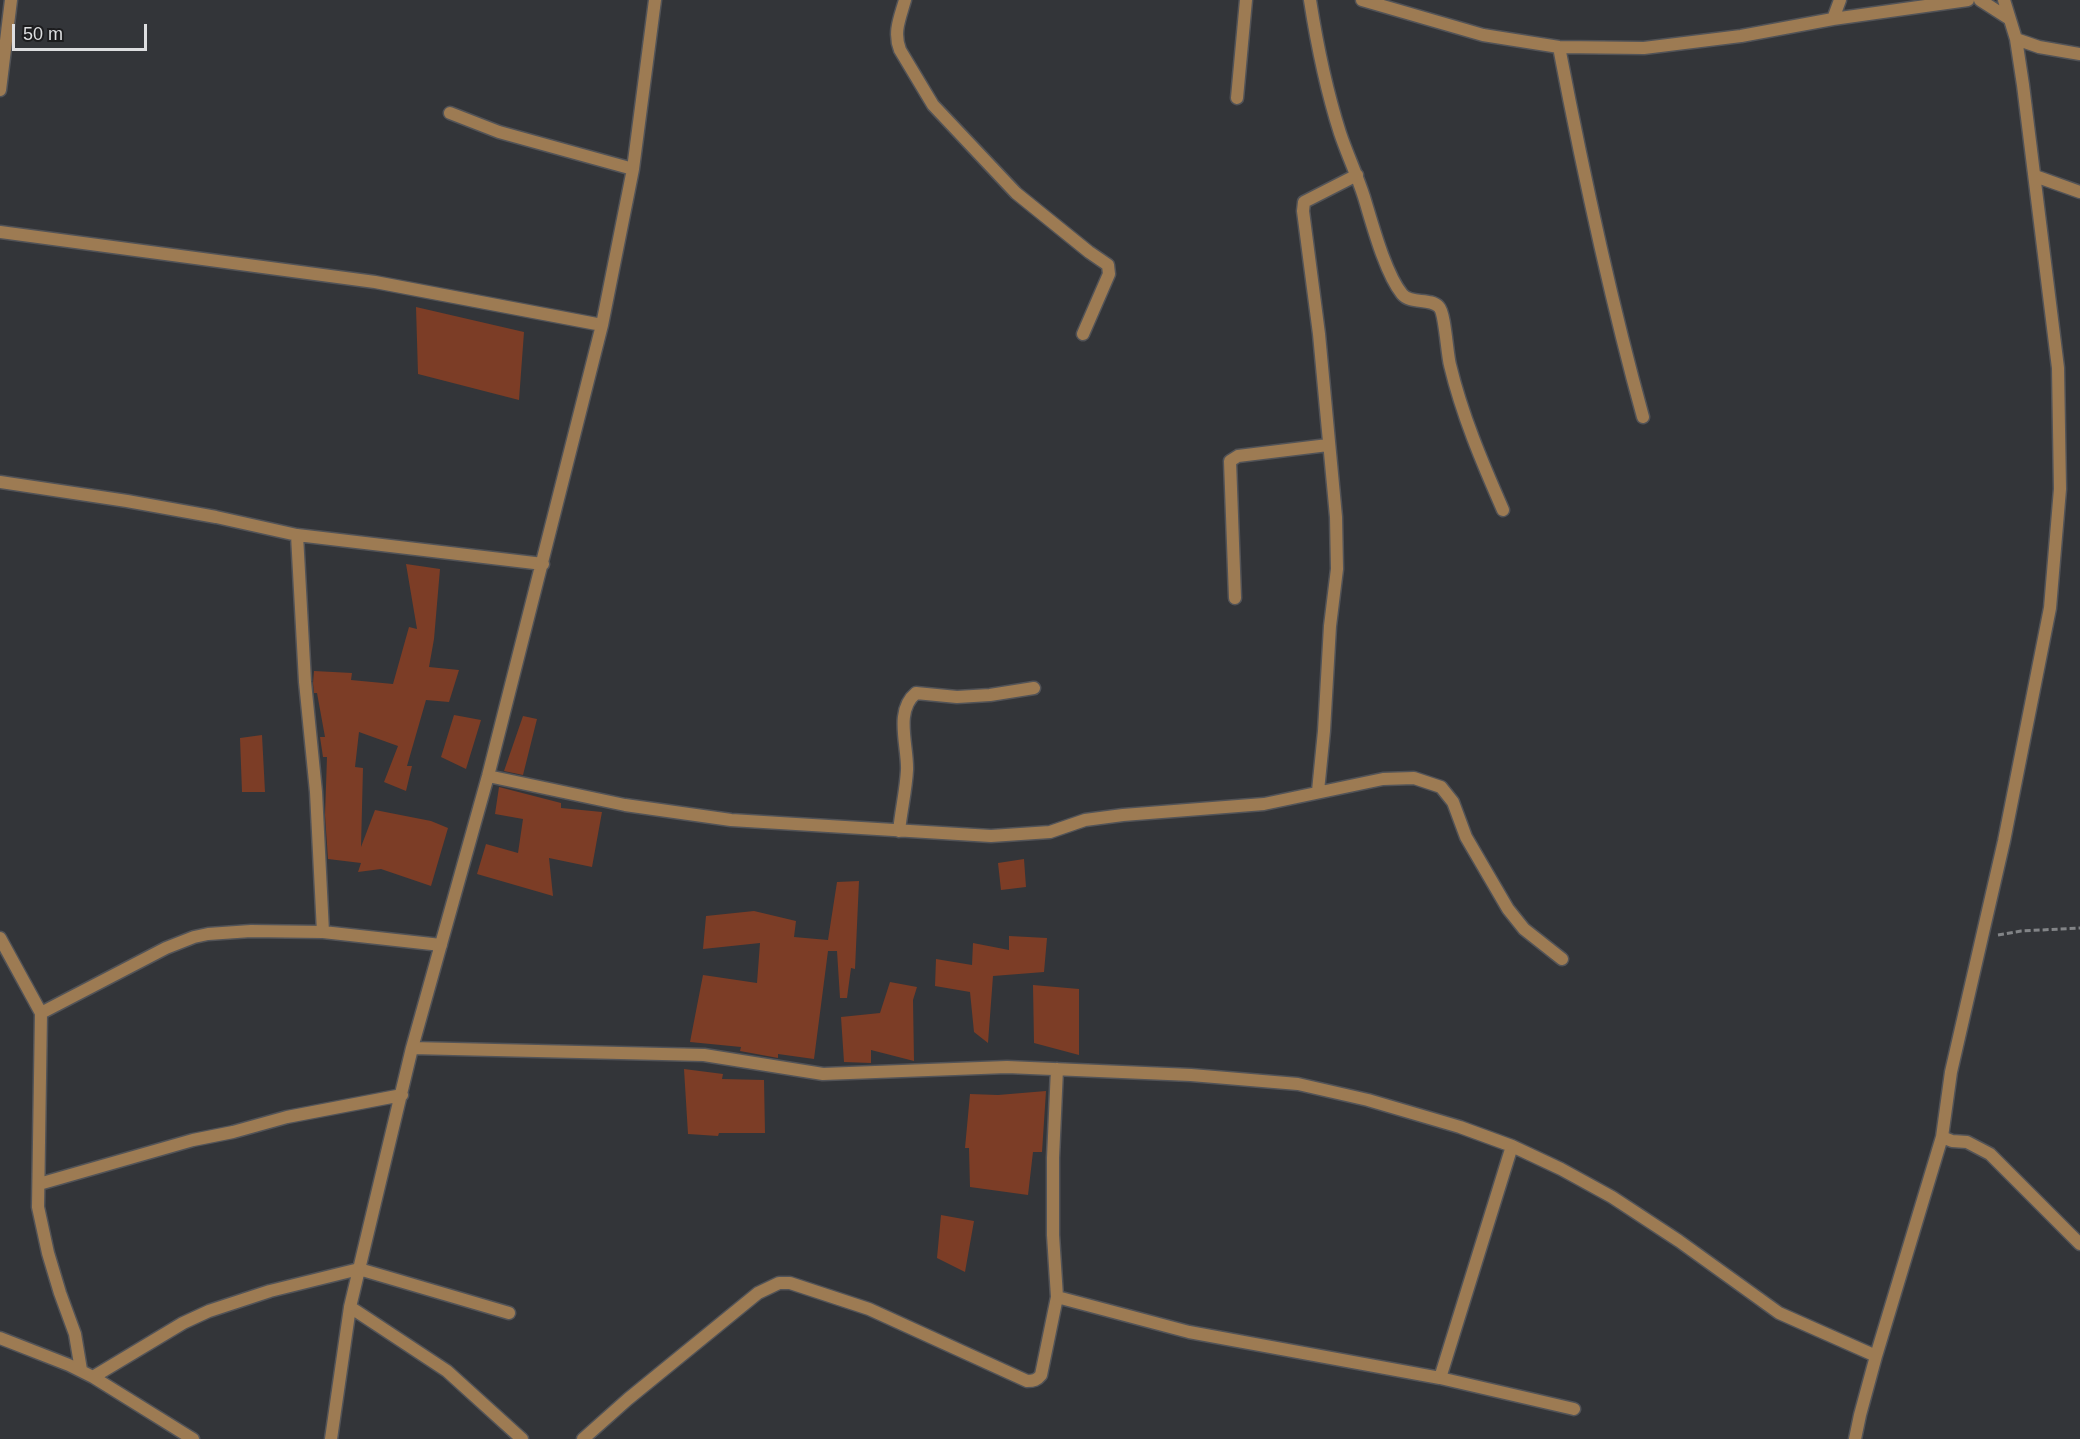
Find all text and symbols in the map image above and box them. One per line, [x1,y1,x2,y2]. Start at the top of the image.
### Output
scale bar [15,12,150,50]
text: 50 m [23,24,63,44]

